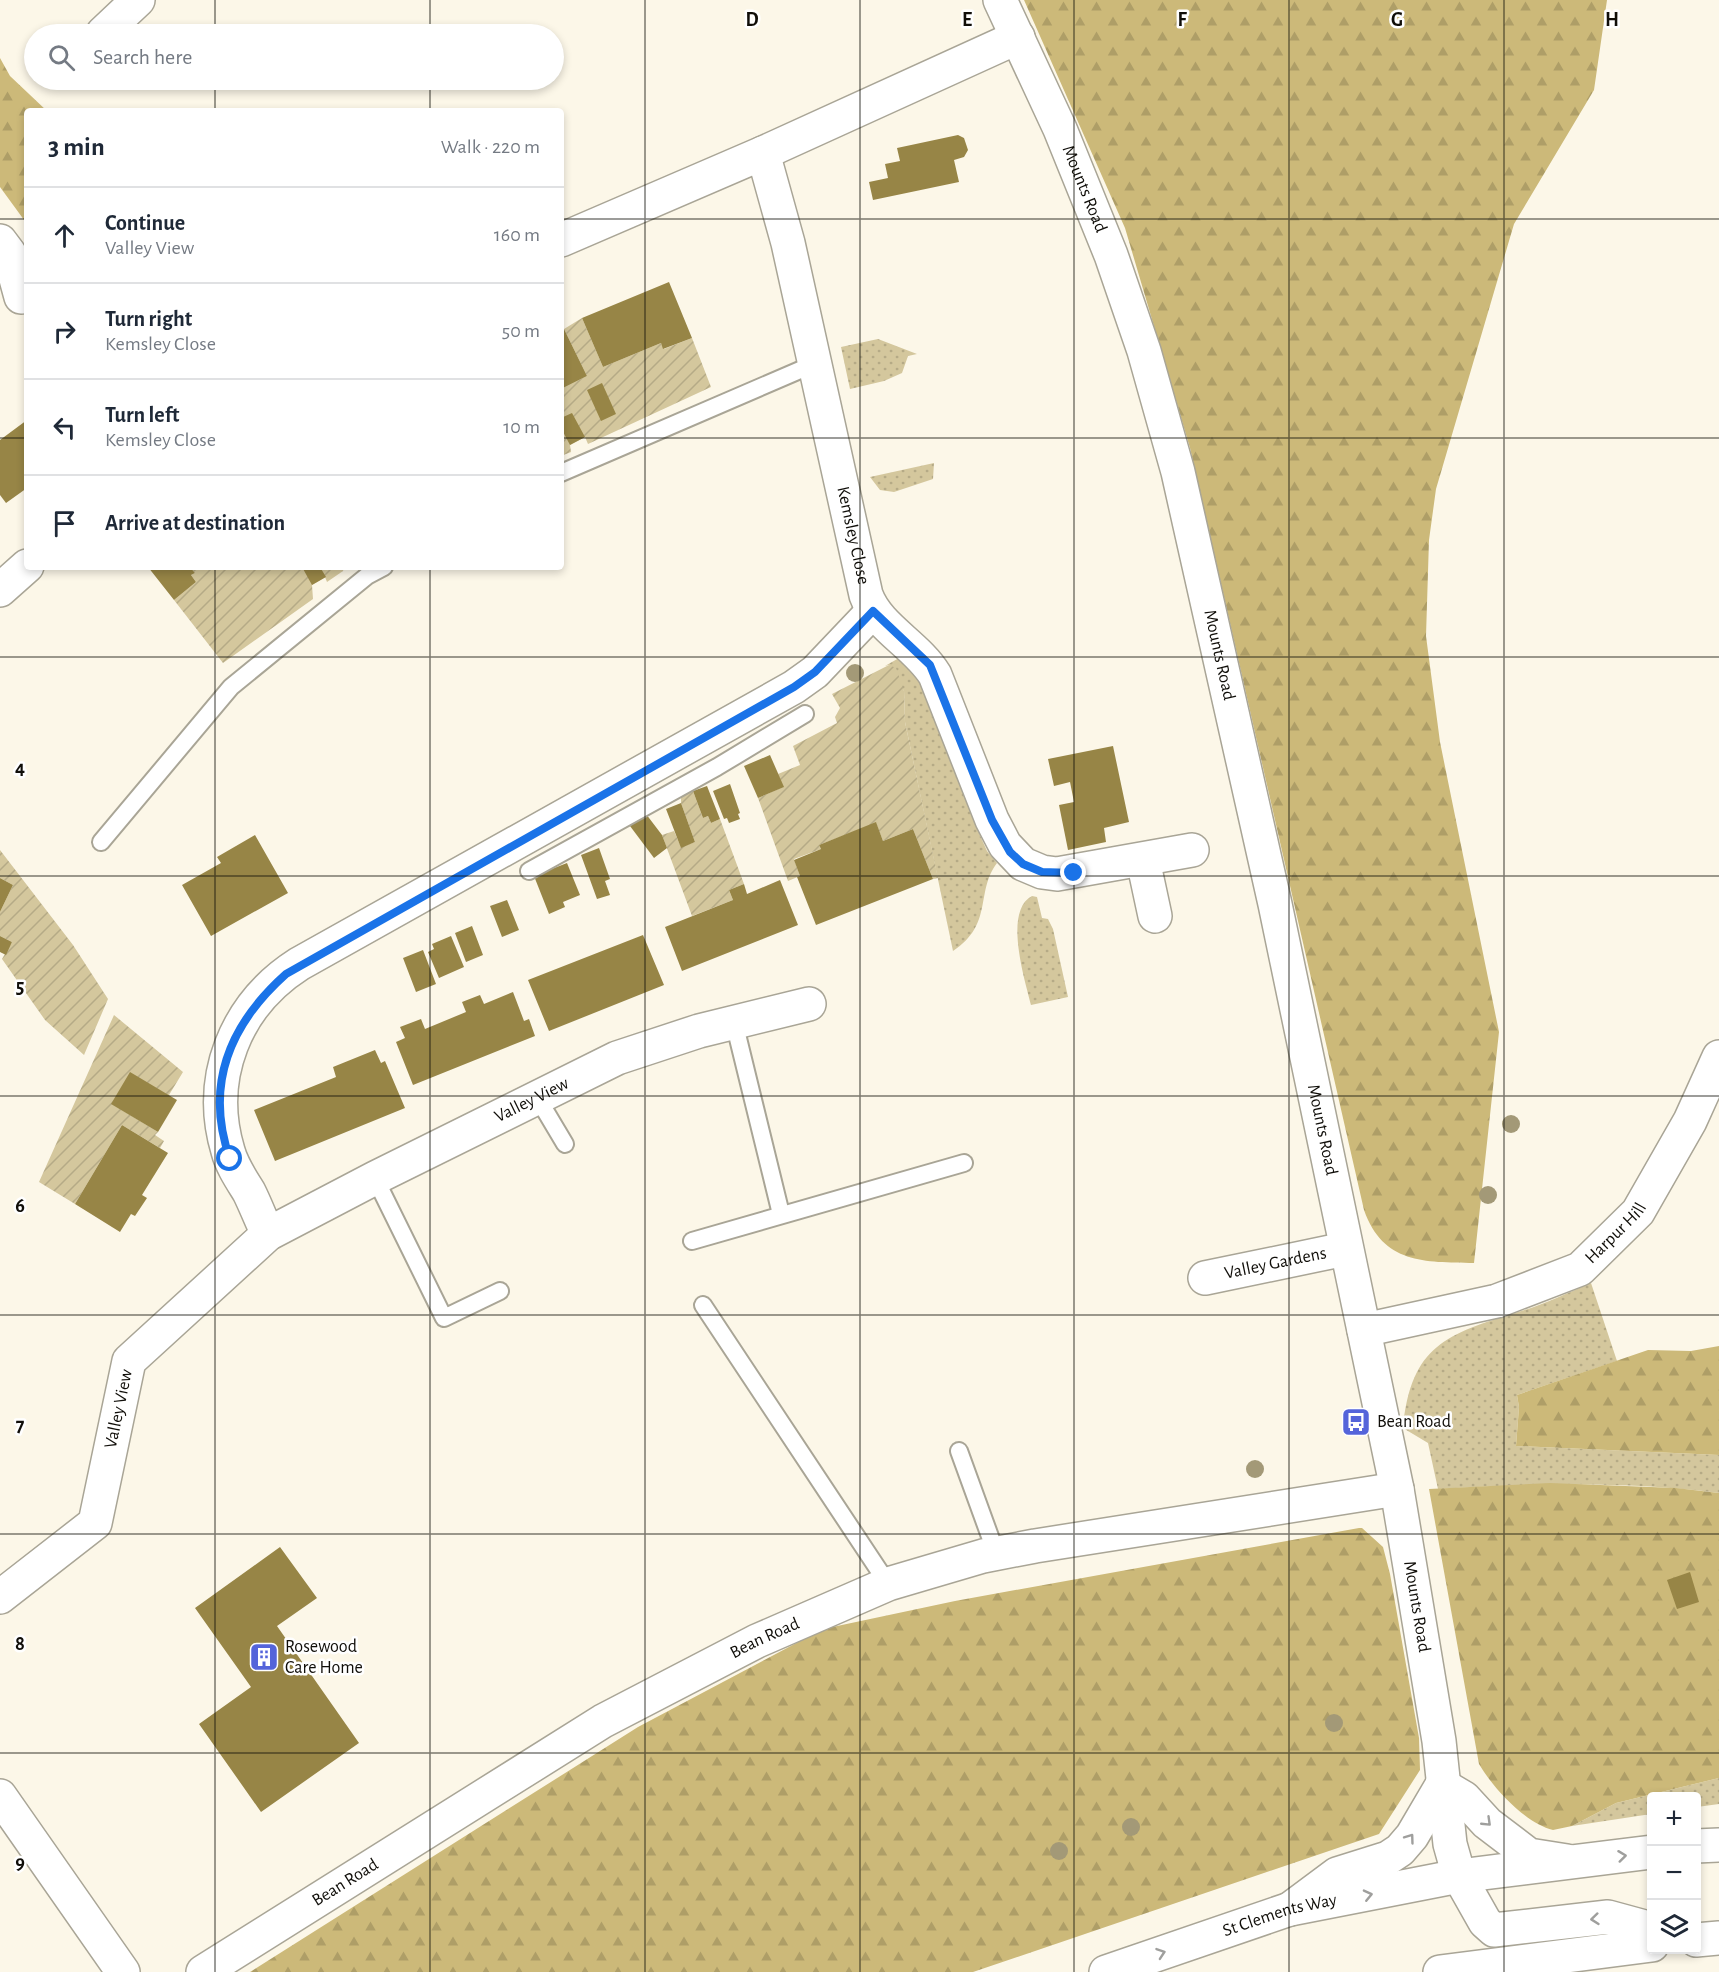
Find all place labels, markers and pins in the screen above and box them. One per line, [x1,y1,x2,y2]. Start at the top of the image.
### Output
bus stop icon: Bean Road [1340,1406,1372,1438]
place label: Bean Road [1377,1413,1451,1431]
place label: Rosewood Care Home [285,1638,363,1677]
building icon: Rosewood Care Home [248,1641,280,1673]

